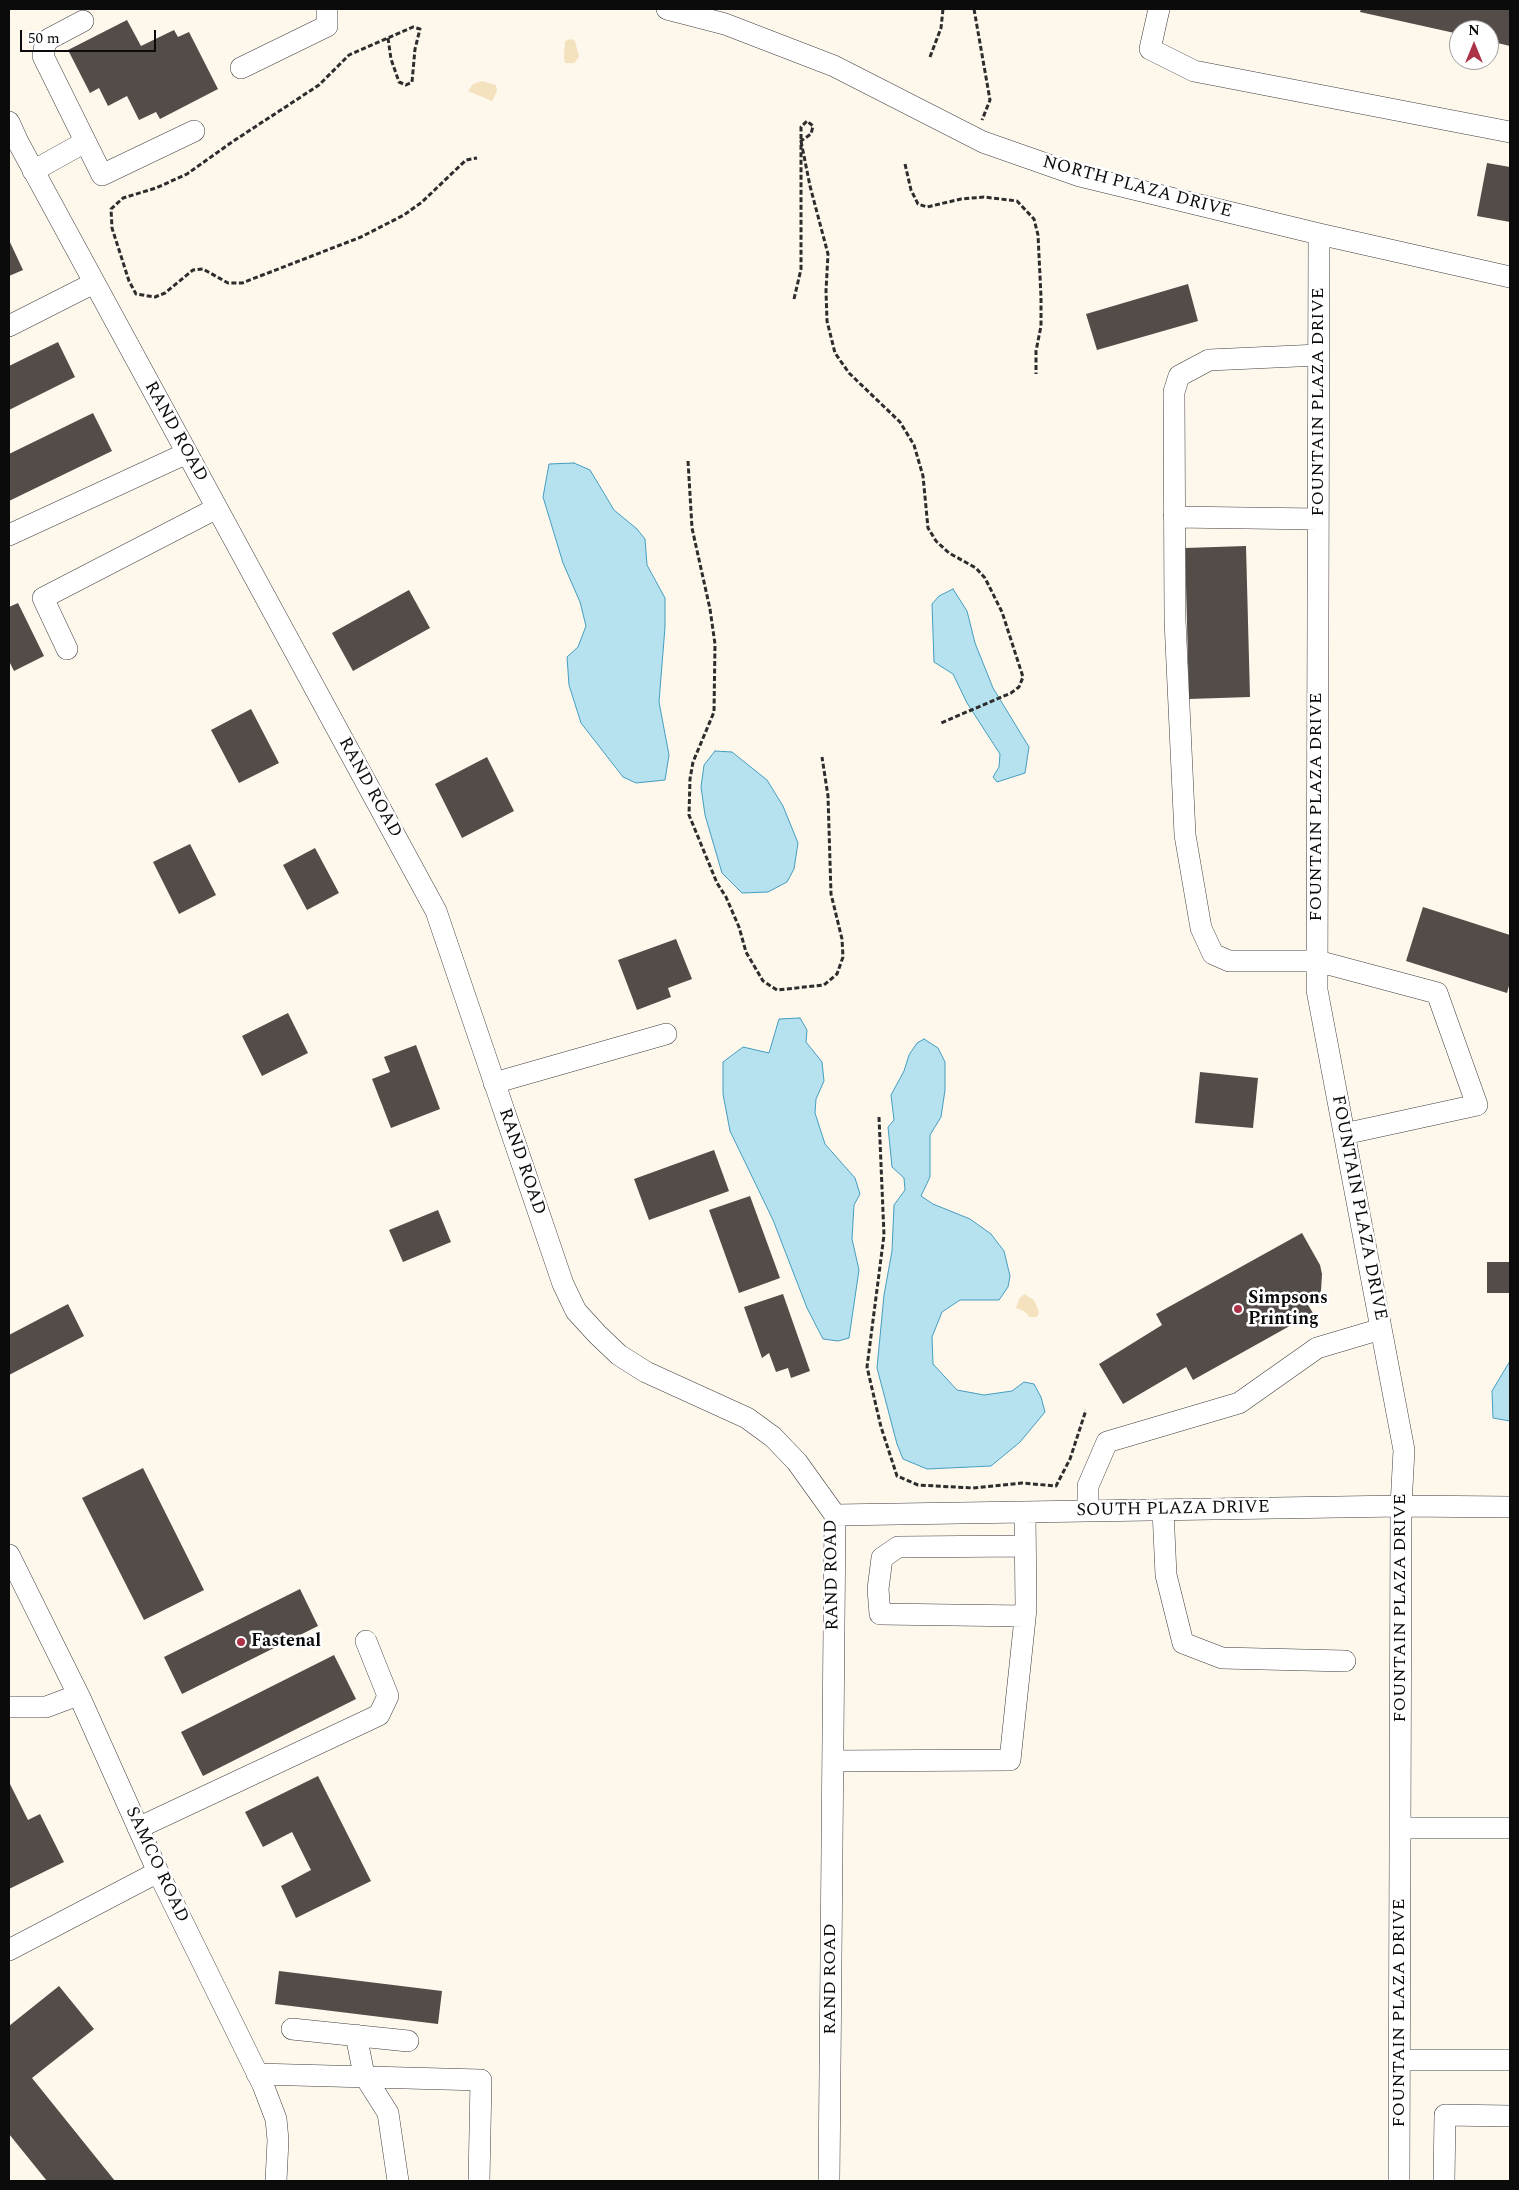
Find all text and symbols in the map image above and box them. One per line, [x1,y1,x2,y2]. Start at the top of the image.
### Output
scale bar [22,20,159,52]
north arrow [1449,20,1499,70]
text: N [1468,20,1480,41]
text: 50 m [28,27,60,50]
street label: NORTH PLAZA DRIVE [1040,152,1234,224]
street label: FOUNTAIN PLAZA DRIVE [1308,288,1330,516]
street label: RAND ROAD [139,378,211,486]
street label: FOUNTAIN PLAZA DRIVE [1306,693,1328,921]
street label: RAND ROAD [333,734,405,842]
street label: FOUNTAIN PLAZA DRIVE [1326,1094,1390,1322]
street label: RAND ROAD [493,1106,549,1218]
place label: Simpsons Printing [1248,1288,1328,1330]
marker: Simpsons Printing [1232,1303,1244,1315]
street label: FOUNTAIN PLAZA DRIVE [1390,1494,1412,1722]
street label: SOUTH PLAZA DRIVE [1076,1498,1270,1522]
street label: RAND ROAD [821,1519,845,1631]
place label: Fastenal [251,1631,321,1653]
marker: Fastenal [235,1636,247,1648]
street label: SAMCO ROAD [120,1804,192,1926]
street label: FOUNTAIN PLAZA DRIVE [1389,1899,1411,2127]
street label: RAND ROAD [820,1923,842,2035]

